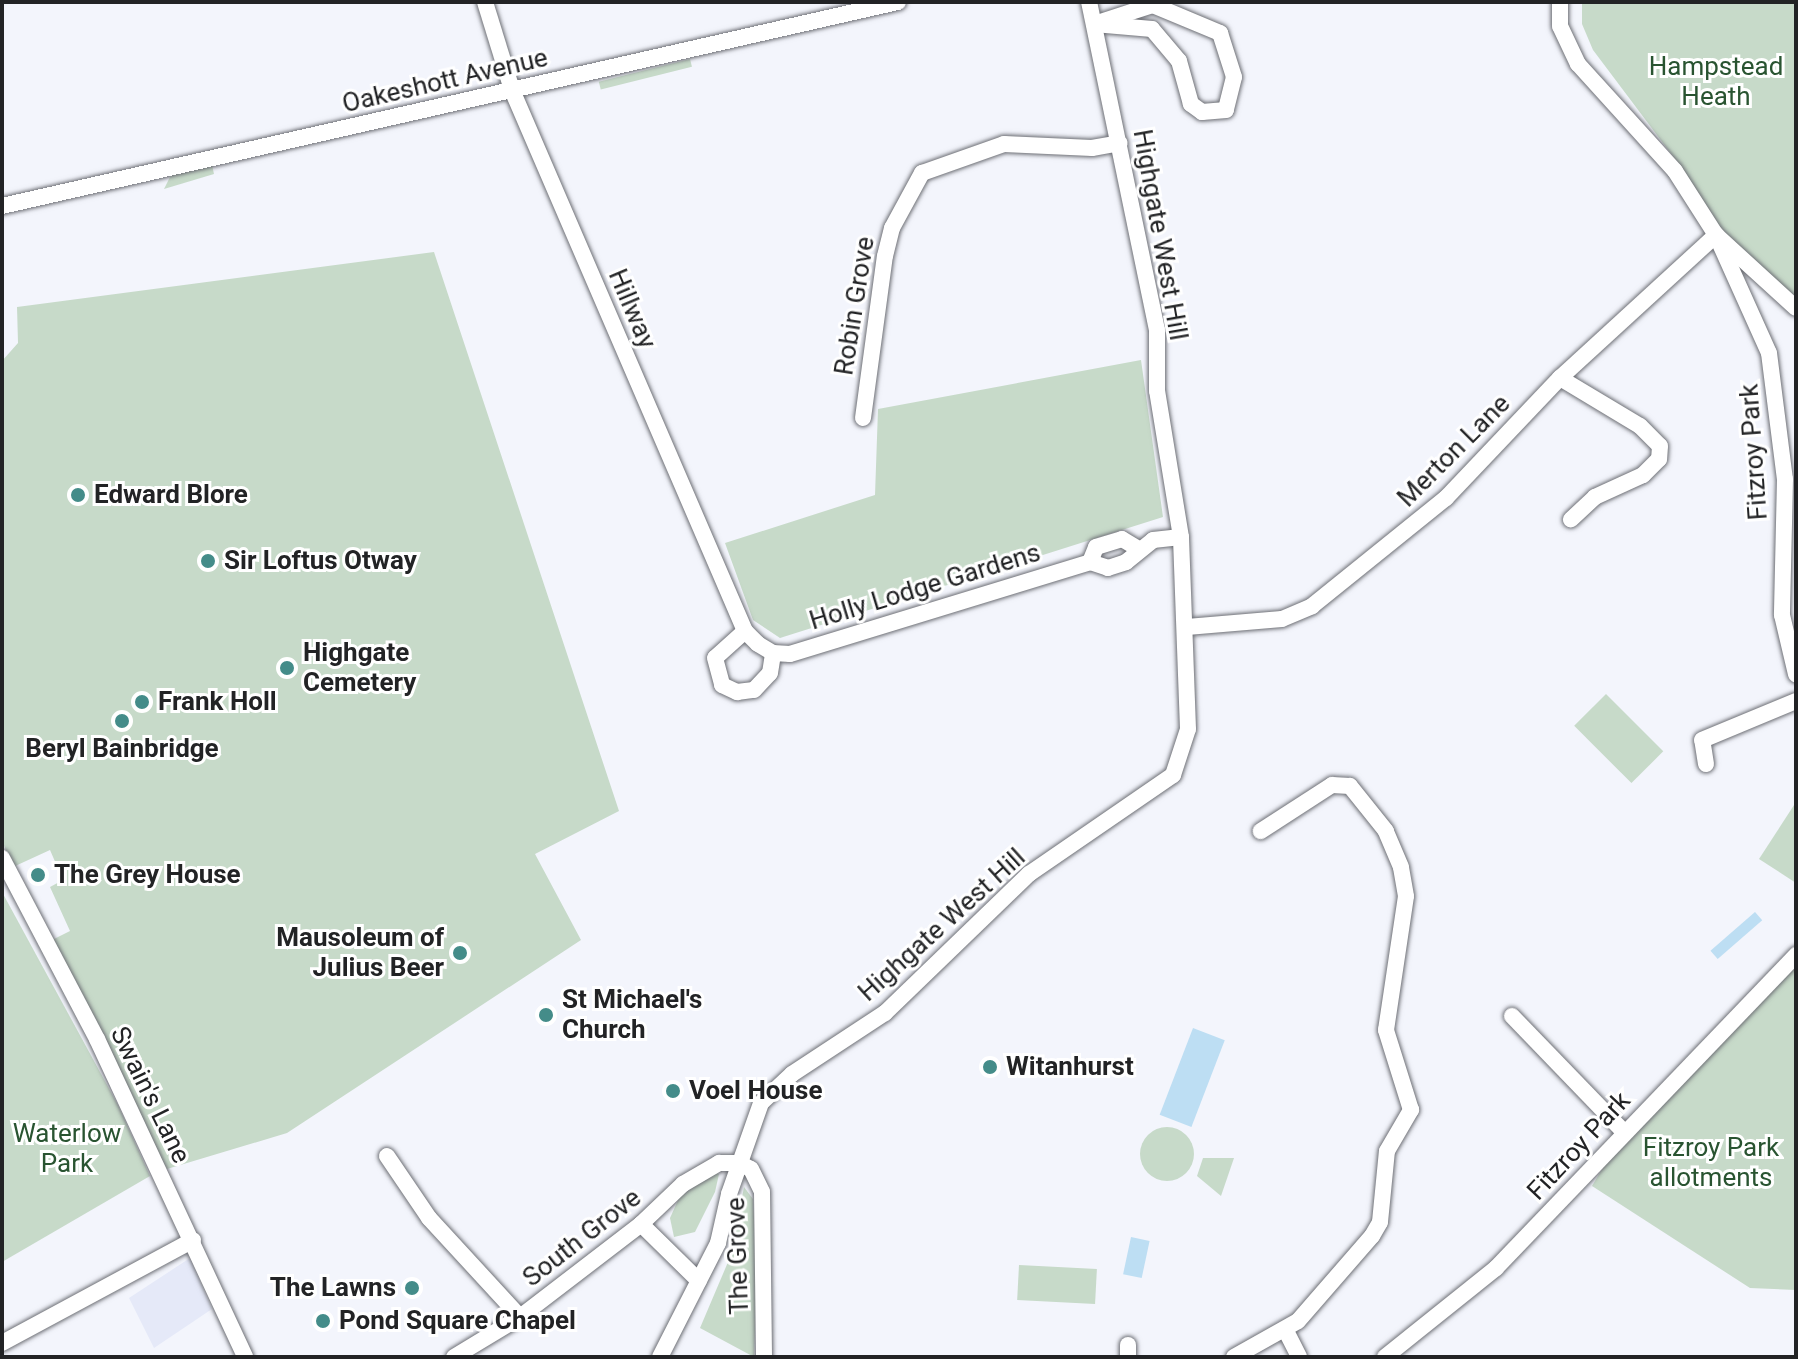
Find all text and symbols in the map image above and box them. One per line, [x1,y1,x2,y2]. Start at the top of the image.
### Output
street label: Oakeshott Avenue [339,42,551,120]
park label: Hampstead Heath [1649,51,1783,112]
street label: Highgate West Hill [1126,127,1194,343]
street label: Robin Grove [829,235,881,377]
street label: Hillway [601,265,663,353]
street label: Fitzroy Park [1734,383,1774,521]
street label: Merton Lane [1391,388,1517,514]
place label: Edward Blore [94,479,248,511]
marker: Edward Blore [69,486,87,504]
street label: Holly Lodge Gardens [806,537,1044,637]
place label: Sir Loftus Otway [224,545,417,577]
marker: Sir Loftus Otway [199,552,217,570]
place label: Highgate Cemetery [303,637,416,698]
marker: Highgate Cemetery [278,659,296,677]
place label: Frank Holl [158,686,277,718]
marker: Frank Holl [133,693,151,711]
marker: Beryl Bainbridge [113,712,131,730]
place label: Beryl Bainbridge [25,733,219,765]
street label: Highgate West Hill [852,842,1032,1008]
place label: The Grey House [54,859,241,891]
marker: The Grey House [29,866,47,884]
place label: Mausoleum of Julius Beer [276,922,444,984]
marker: Mausoleum of Julius Beer [451,944,469,962]
place label: St Michael's Church [562,984,702,1046]
marker: St Michael's Church [537,1006,555,1024]
street label: Swain's Lane [104,1022,196,1168]
place label: Witanhurst [1006,1051,1134,1083]
marker: Witanhurst [981,1058,999,1076]
place label: Voel House [689,1075,822,1107]
marker: Voel House [664,1082,682,1100]
street label: Fitzroy Park [1521,1085,1637,1207]
park label: Waterlow Park [13,1118,121,1180]
park label: Fitzroy Park allotments [1643,1132,1779,1194]
street label: South Grove [517,1182,647,1294]
street label: The Grove [720,1197,756,1315]
place label: The Lawns [270,1272,396,1304]
marker: The Lawns [403,1279,421,1297]
place label: Pond Square Chapel [339,1305,576,1337]
marker: Pond Square Chapel [314,1312,332,1330]

